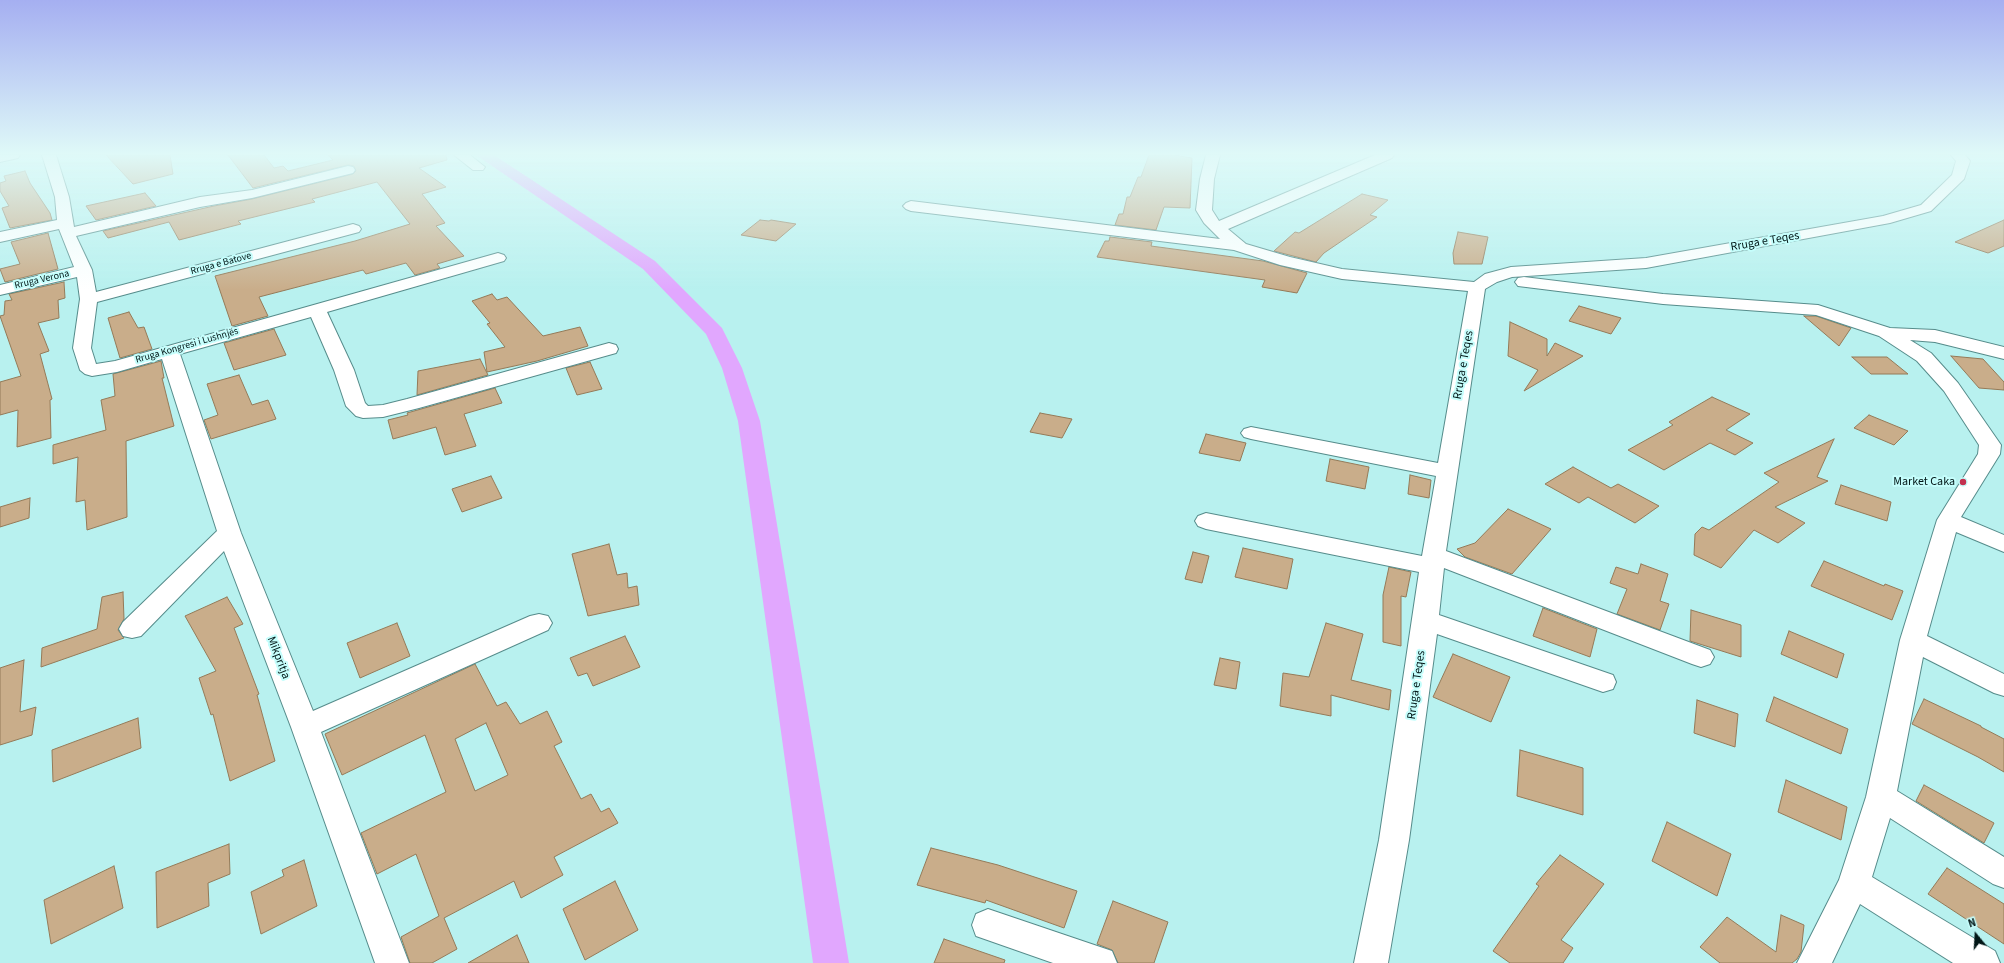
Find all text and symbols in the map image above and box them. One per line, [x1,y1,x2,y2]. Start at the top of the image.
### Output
street label: Rruga e Teqes [1730,229,1800,255]
street label: Rruga e Batove [189,250,253,278]
street label: Rruga Verona [13,268,71,292]
street label: Rruga Kongresi i Lushnjës [134,326,240,366]
street label: Rruga e Teqes [1451,330,1477,400]
place label: Market Caka [1893,475,1955,489]
marker: Market Caka [1958,477,1968,487]
street label: Mikpritja [263,635,293,681]
street label: Rruga e Teqes [1405,650,1429,720]
north arrow [1956,915,1996,955]
text: N [1966,915,1978,931]

